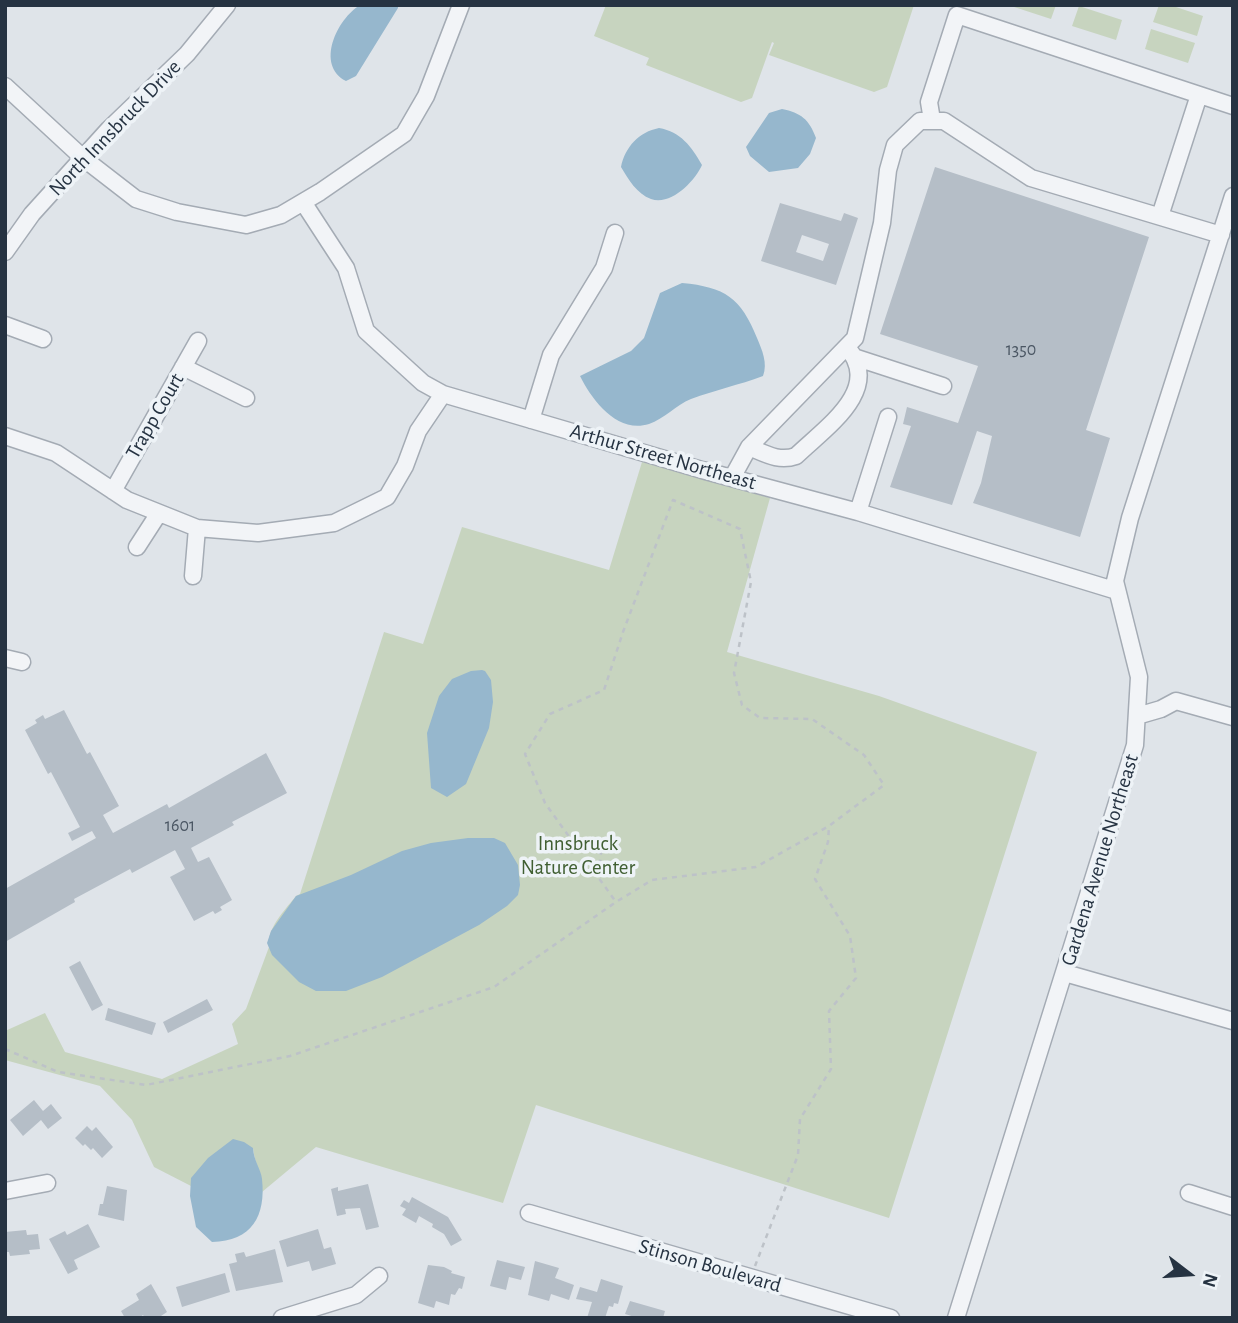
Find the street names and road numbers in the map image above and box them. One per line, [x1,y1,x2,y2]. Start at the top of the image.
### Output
street label: North Innsbruck Drive [44,55,186,201]
street label: Trapp Court [120,369,190,463]
street label: Arthur Street Northeast [567,418,759,496]
street label: Gardena Avenue Northeast [1056,751,1144,969]
street label: Stinson Boulevard [636,1234,784,1298]

